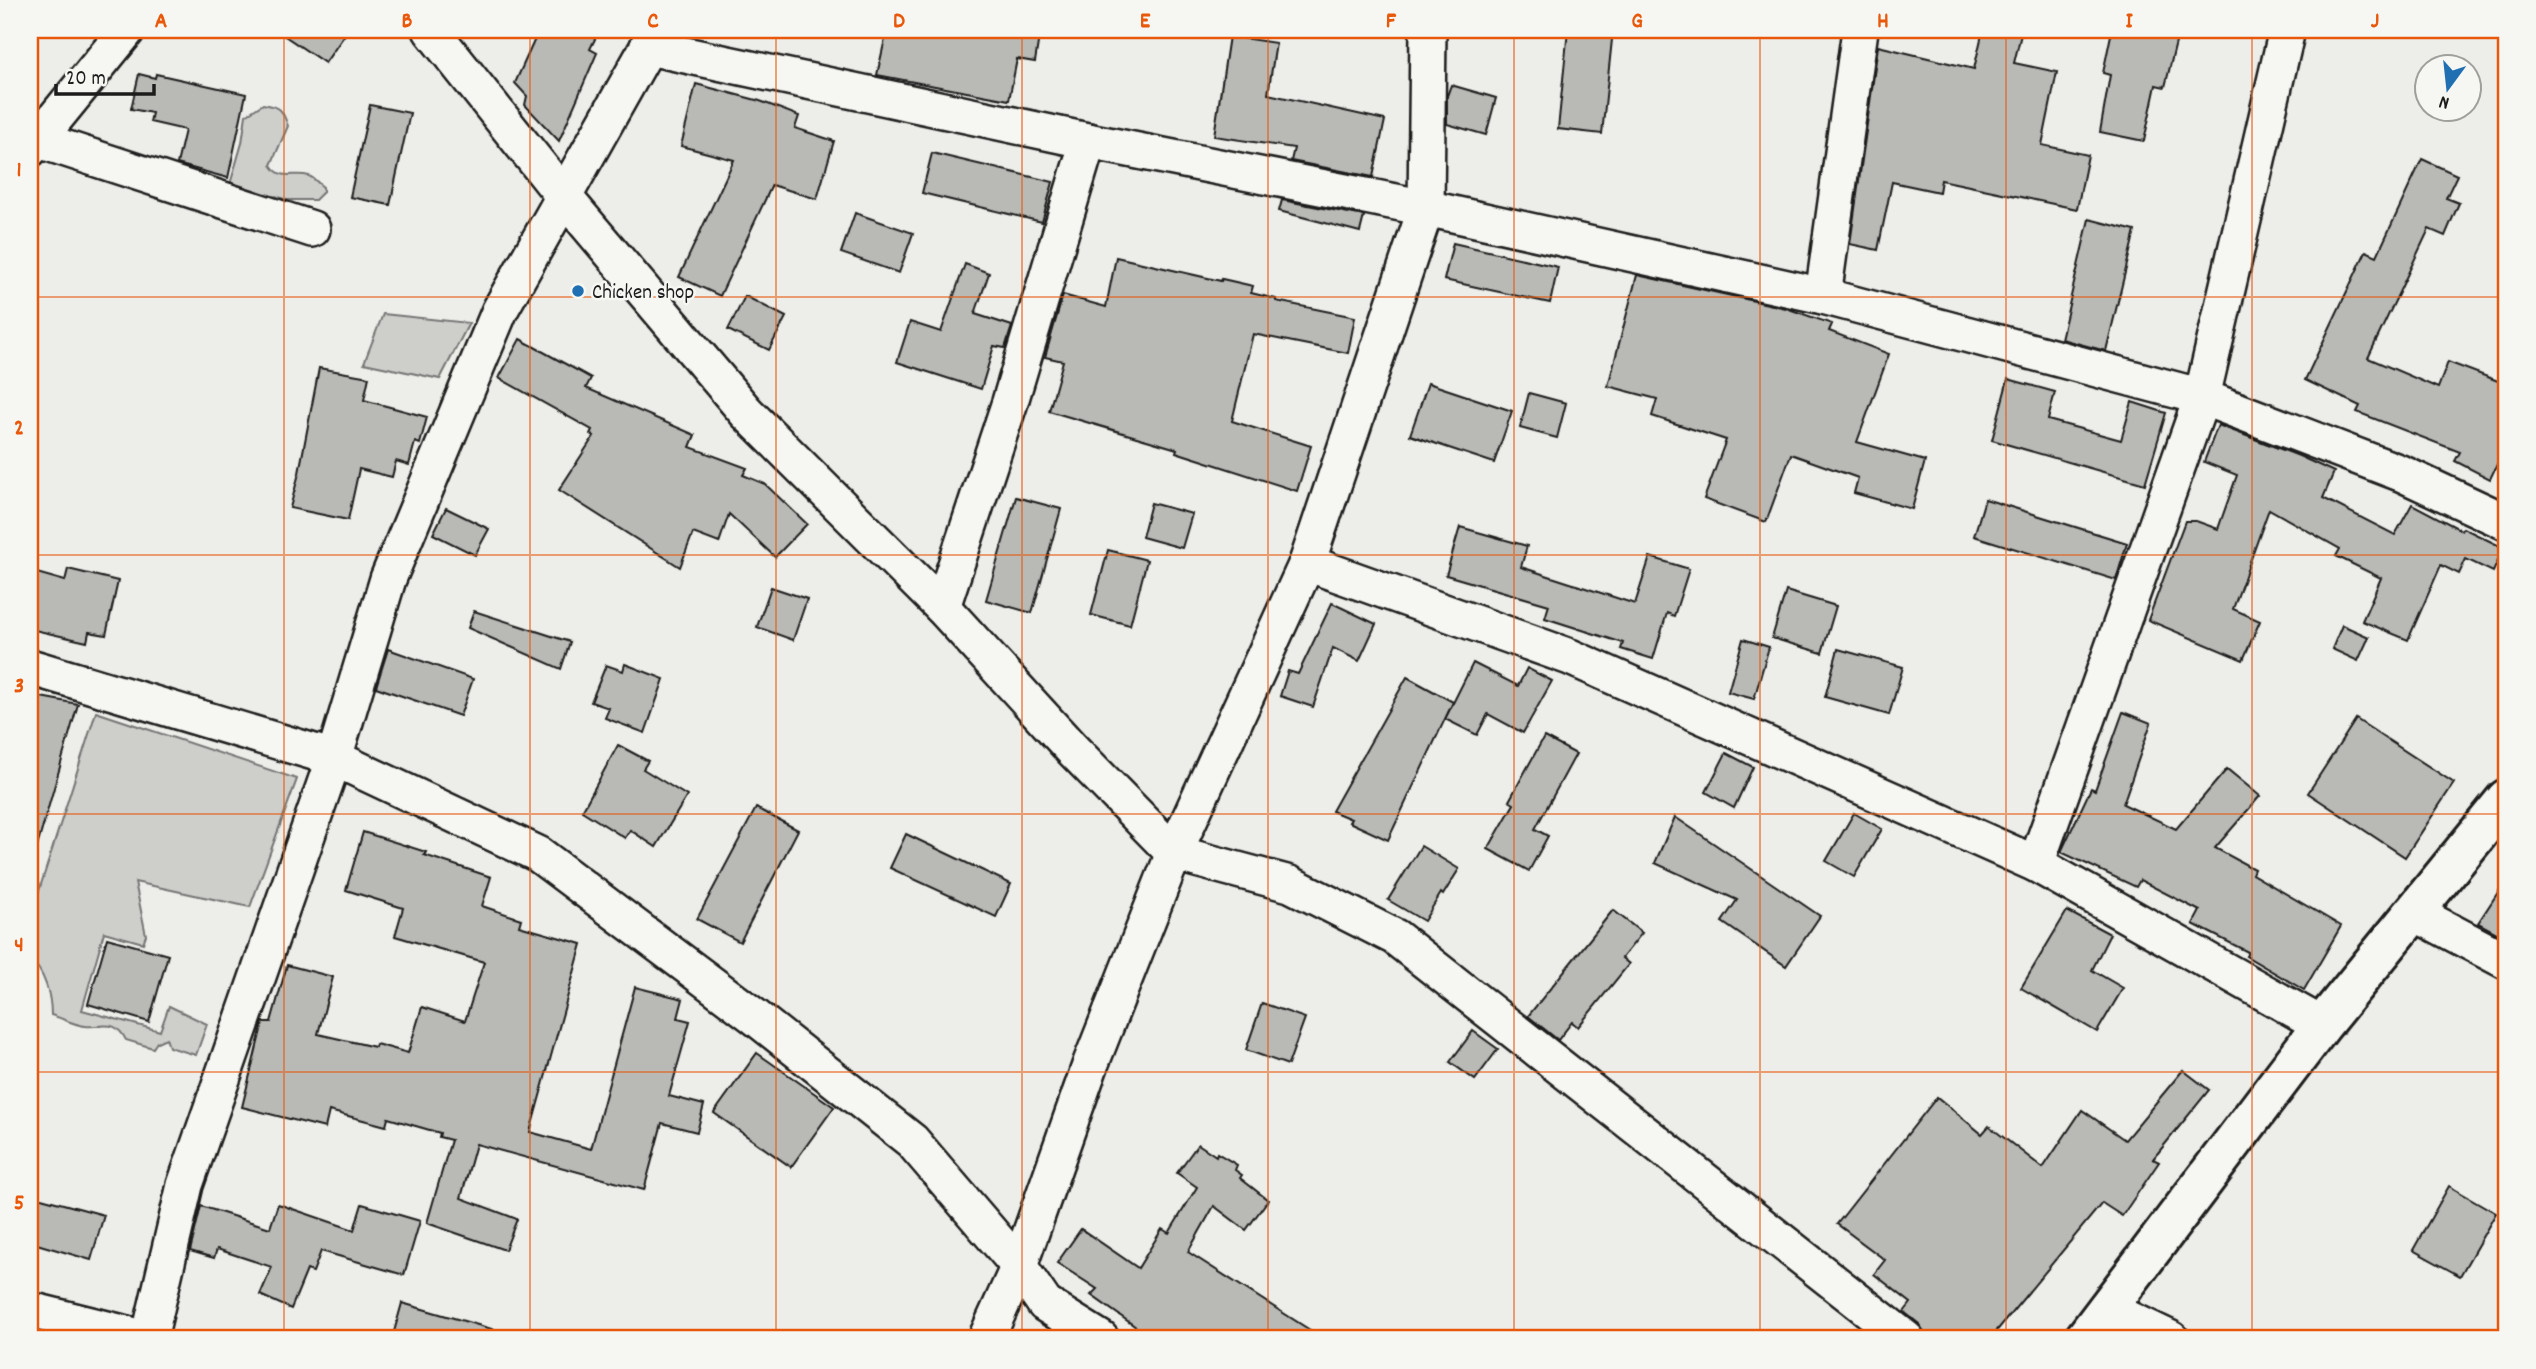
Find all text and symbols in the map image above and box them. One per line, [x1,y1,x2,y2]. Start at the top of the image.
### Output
text: A [155,6,167,39]
text: B [402,6,413,39]
text: C [647,6,659,39]
text: D [893,6,905,39]
text: E [1140,6,1151,39]
text: F [1386,6,1397,39]
text: G [1631,6,1643,39]
text: H [1877,6,1889,39]
text: I [2125,6,2133,39]
text: J [2371,6,2379,39]
scale bar [56,52,154,96]
north arrow [2414,52,2484,122]
text: 20 m [66,65,106,95]
text: N [2436,87,2453,115]
text: 1 [16,155,22,188]
place label: Chicken shop [592,279,694,309]
marker: Chicken shop [570,283,586,299]
text: 2 [14,413,24,446]
text: 3 [14,671,24,704]
text: 4 [14,930,24,963]
text: 5 [14,1188,24,1221]

